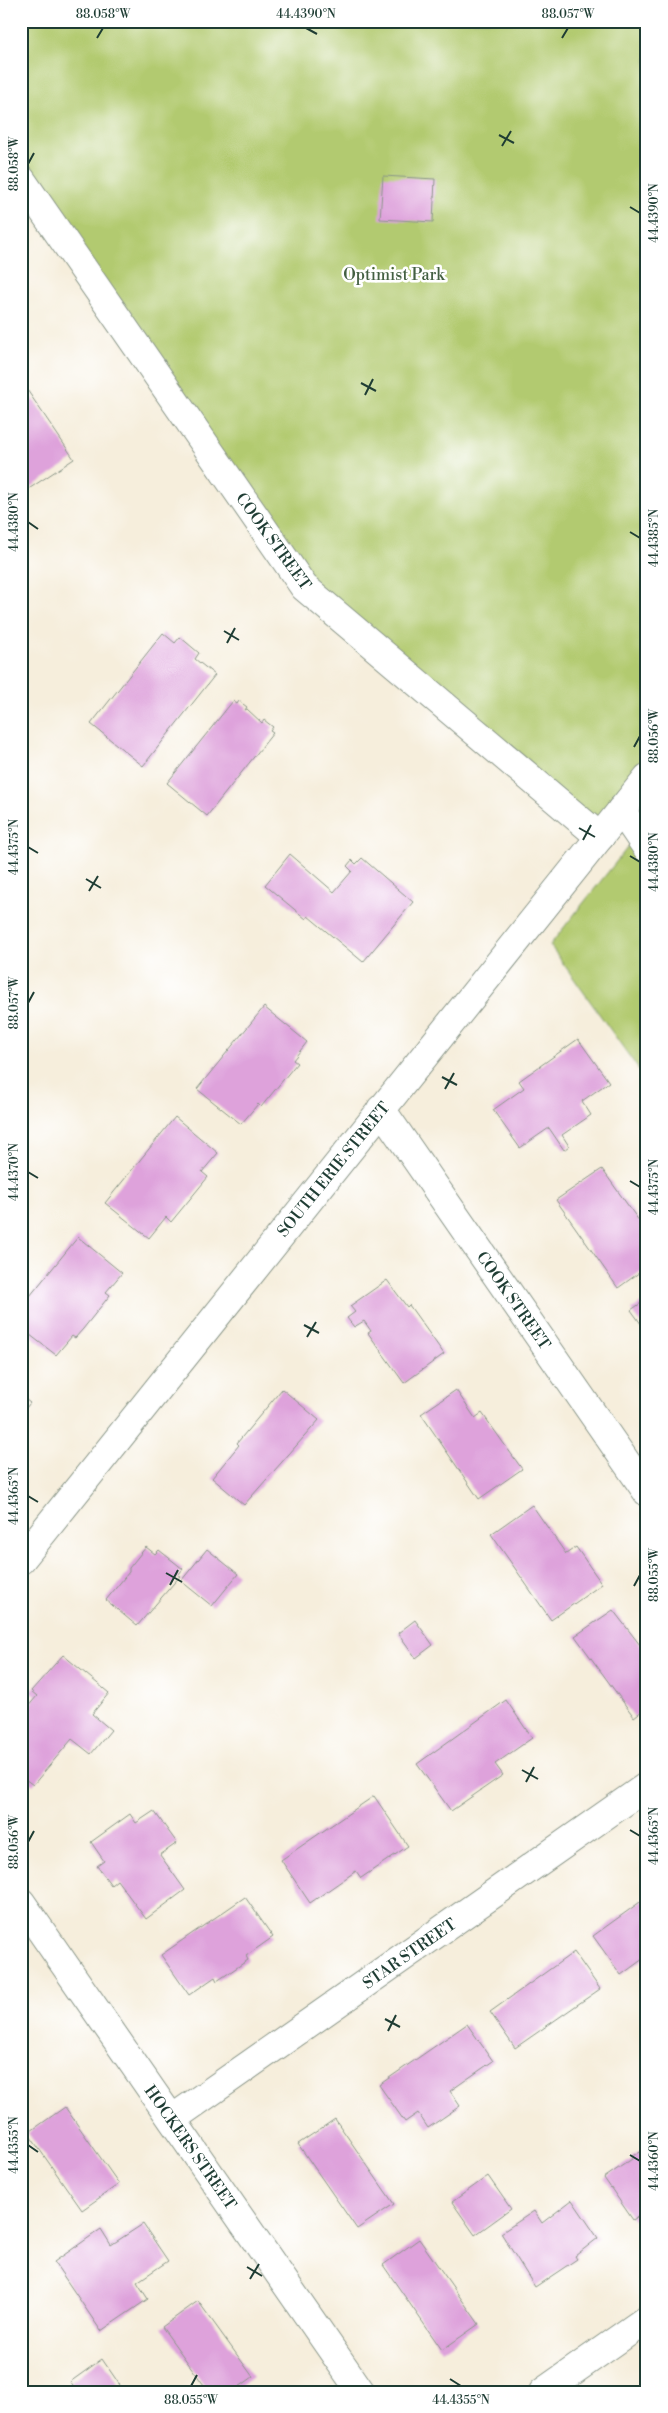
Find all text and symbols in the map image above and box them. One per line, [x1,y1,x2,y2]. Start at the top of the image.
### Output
text: 88.058°W [76,7,131,22]
text: 44.4390°N [276,7,336,22]
text: 88.057°W [542,7,596,22]
text: 88.058°W [7,136,22,191]
text: 44.4390°N [647,183,662,243]
park label: Optimist Park [343,265,446,285]
street label: COOK STREET [231,489,315,594]
text: 44.4380°N [7,492,22,552]
text: 44.4385°N [647,509,662,567]
text: 88.056°W [647,708,662,763]
text: 44.4375°N [7,819,22,875]
text: 44.4380°N [647,832,662,892]
text: 88.057°W [7,975,22,1029]
street label: SOUTH ERIE STREET [273,1098,394,1241]
text: 44.4370°N [7,1143,22,1201]
text: 44.4375°N [647,1159,662,1215]
street label: COOK STREET [472,1248,554,1354]
text: 44.4365°N [7,1467,22,1525]
text: 88.055°W [647,1547,662,1602]
text: 44.4365°N [647,1807,662,1865]
text: 88.056°W [7,1814,22,1869]
street label: STAR STREET [359,1914,460,1993]
street label: HOCKERS STREET [140,2082,241,2214]
text: 44.4355°N [7,2116,22,2174]
text: 44.4360°N [647,2131,662,2191]
text: 88.055°W [164,2393,219,2408]
text: 44.4355°N [432,2393,490,2408]

